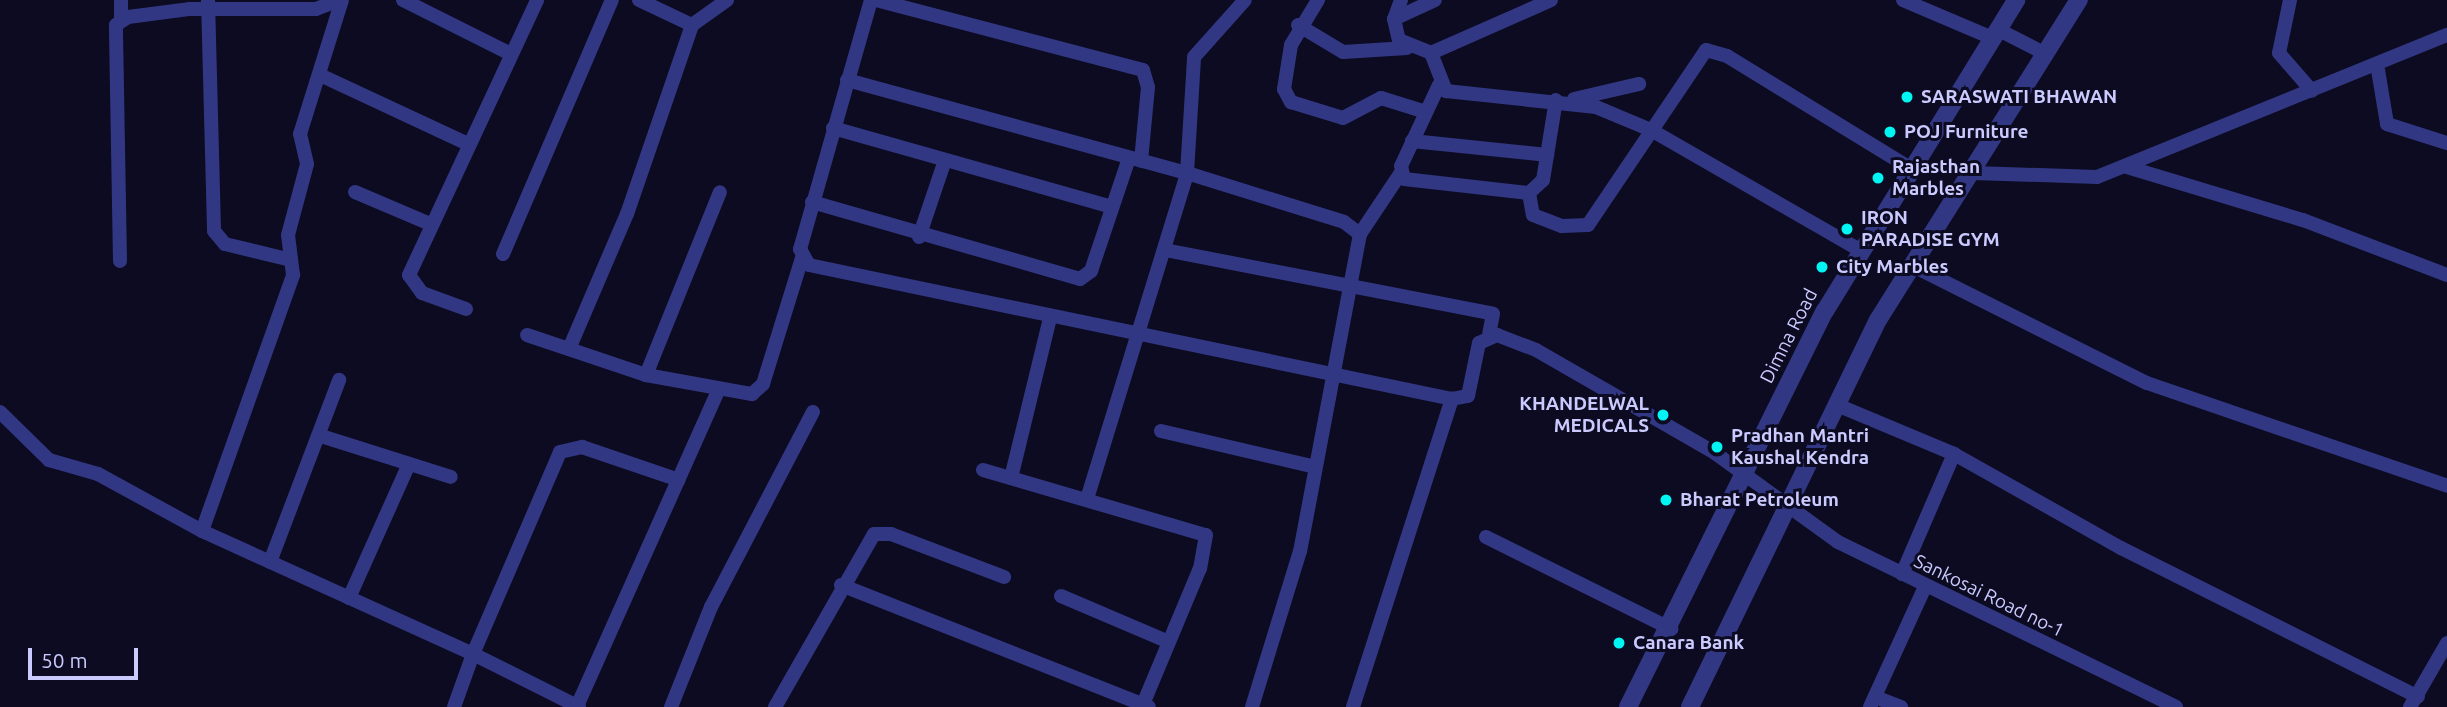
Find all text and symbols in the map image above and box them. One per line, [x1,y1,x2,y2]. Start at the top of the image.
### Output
place label: SARASWATI BHAWAN [1921,86,2117,108]
marker: SARASWATI BHAWAN [1899,89,1915,105]
place label: POJ Furniture [1904,121,2029,143]
marker: POJ Furniture [1882,124,1898,140]
place label: Rajasthan Marbles [1892,156,1980,200]
marker: Rajasthan Marbles [1870,170,1886,186]
place label: IRON PARADISE GYM [1861,207,2000,251]
marker: IRON PARADISE GYM [1839,221,1855,237]
place label: City Marbles [1836,256,1948,278]
marker: City Marbles [1814,259,1830,275]
street label: Dimna Road [1755,285,1823,387]
place label: KHANDELWAL MEDICALS [1519,393,1649,437]
marker: KHANDELWAL MEDICALS [1655,407,1671,423]
place label: Pradhan Mantri Kaushal Kendra [1731,425,1869,469]
marker: Pradhan Mantri Kaushal Kendra [1709,439,1725,455]
place label: Bharat Petroleum [1680,489,1839,511]
marker: Bharat Petroleum [1658,492,1674,508]
street label: Sankosai Road no-1 [1910,550,2068,642]
place label: Canara Bank [1633,632,1744,654]
scale bar [32,634,142,678]
marker: Canara Bank [1611,635,1627,651]
text: 50 m [41,648,88,672]

